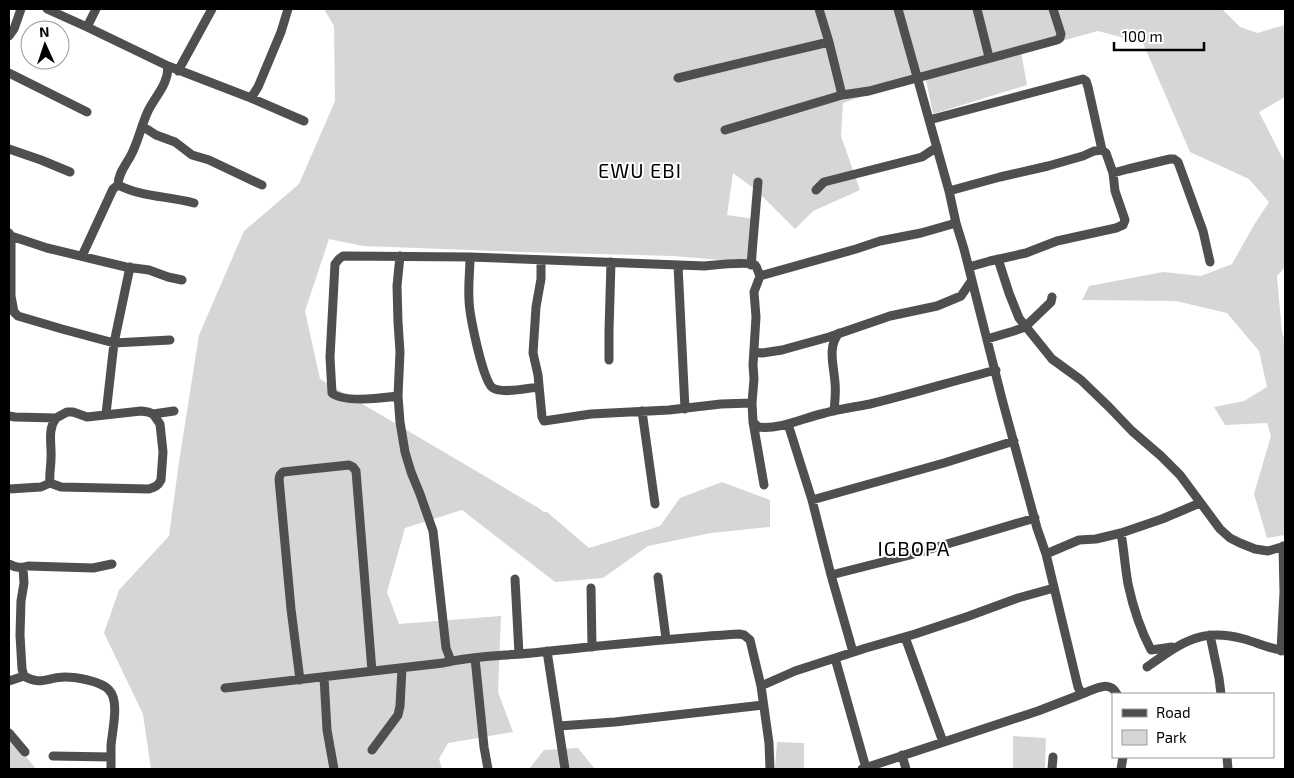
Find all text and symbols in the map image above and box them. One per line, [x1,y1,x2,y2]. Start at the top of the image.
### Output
north arrow [20,20,70,70]
scale bar [1114,20,1204,52]
text: N [39,23,50,40]
text: 100 m [1122,27,1163,45]
district label: EWU EBI [598,158,682,182]
district label: IGBOPA [877,536,951,560]
legend [1112,693,1274,758]
text: Road [1156,703,1191,721]
text: Park [1156,728,1187,746]

